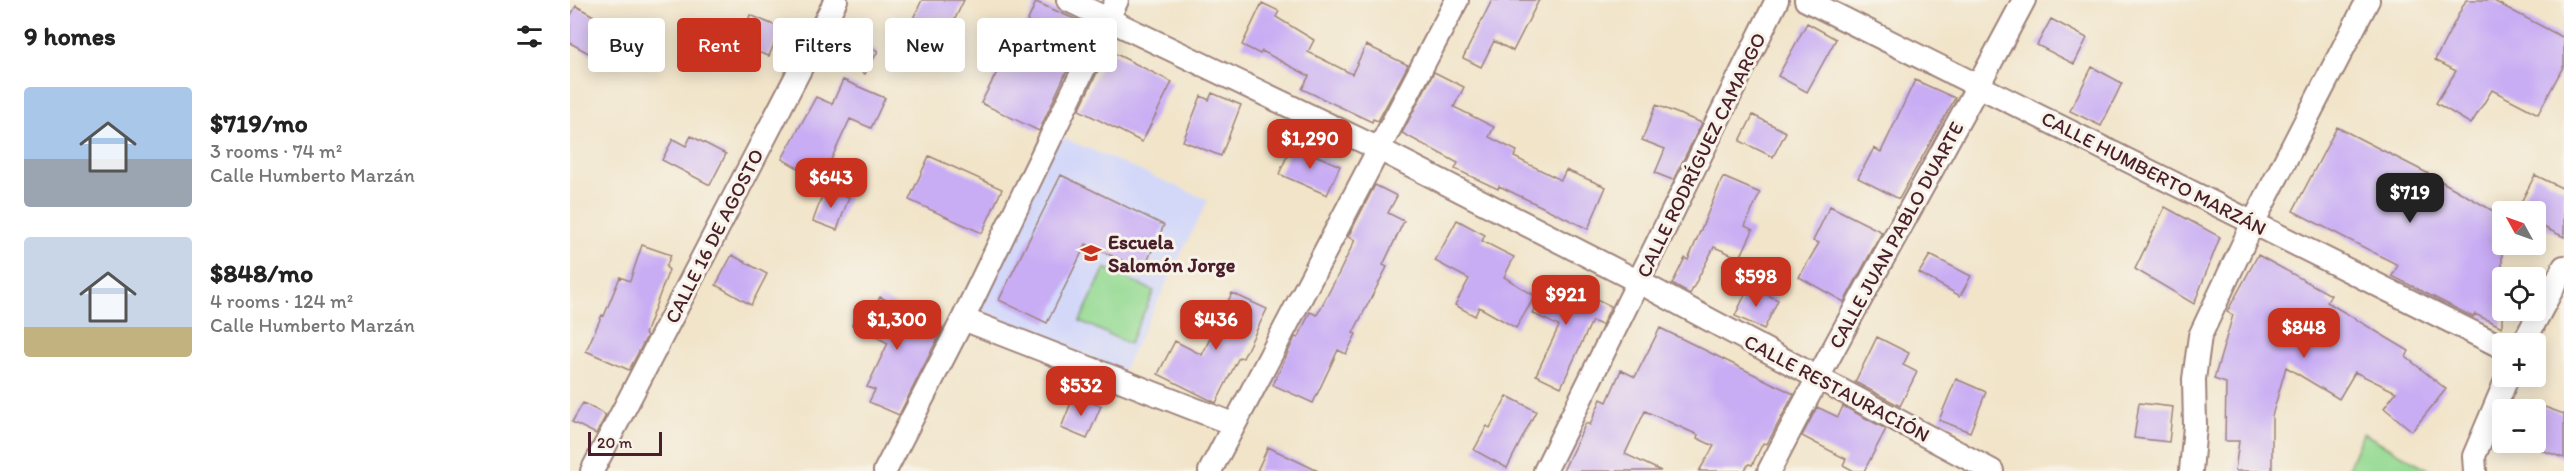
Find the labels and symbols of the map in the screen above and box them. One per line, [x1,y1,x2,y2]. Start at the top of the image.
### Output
street label: CALLE RODRÍGUEZ CAMARGO [1631,29,1771,281]
street label: CALLE HUMBERTO MARZÁN [2037,106,2271,240]
street label: CALLE JUAN PABLO DUARTE [1824,117,1968,353]
pin: $1,290 [1261,119,1359,170]
street label: CALLE 16 DE AGOSTO [660,145,768,327]
pin: $643 [795,158,867,209]
pin: $719 [2374,173,2446,224]
north arrow [2492,201,2546,255]
place label: Escuela Salomón Jorge [1108,230,1236,278]
school or university icon: Escuela Salomón Jorge [1079,241,1103,265]
pin: $598 [1720,257,1792,308]
pin: $921 [1530,275,1602,326]
pin: $1,300 [848,300,946,351]
pin: $436 [1180,300,1252,351]
pin: $848 [2268,308,2340,359]
street label: CALLE RESTAURACIÓN [1740,329,1934,447]
pin: $532 [1045,366,1117,417]
scale bar [588,429,662,456]

